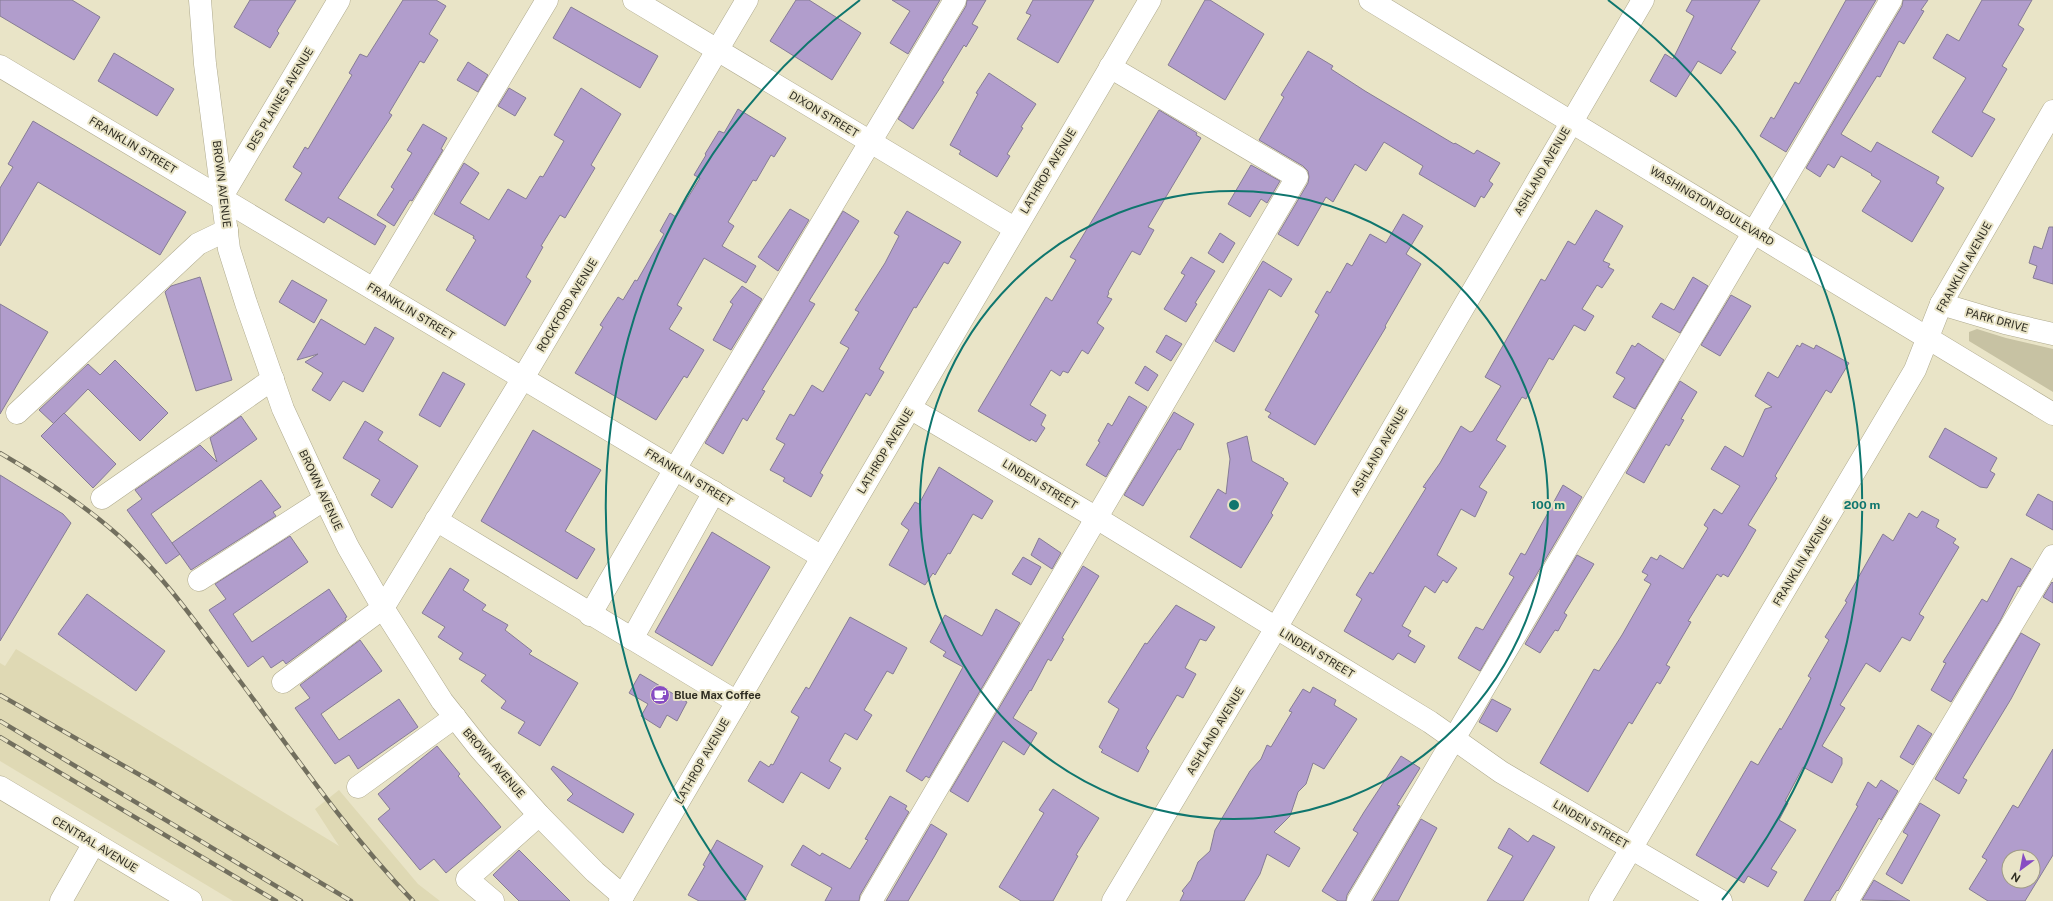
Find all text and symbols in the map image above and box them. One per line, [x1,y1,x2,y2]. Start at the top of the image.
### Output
street label: DES PLAINES AVENUE [245,45,316,153]
street label: DIXON STREET [787,89,861,140]
street label: FRANKLIN STREET [87,114,179,176]
street label: ASHLAND AVENUE [1512,125,1572,217]
street label: LATHROP AVENUE [1018,126,1078,216]
street label: BROWN AVENUE [211,140,233,228]
street label: WASHINGTON BOULEVARD [1648,164,1776,248]
street label: FRANKLIN AVENUE [1934,219,1994,314]
street label: ROCKFORD AVENUE [534,256,600,354]
street label: FRANKLIN STREET [365,280,457,342]
street label: PARK DRIVE [1964,306,2030,334]
street label: ASHLAND AVENUE [1349,405,1409,497]
street label: LATHROP AVENUE [855,406,915,496]
street label: FRANKLIN STREET [643,446,735,508]
street label: BROWN AVENUE [297,448,345,532]
street label: LINDEN STREET [1001,457,1080,511]
centre of rings [1227,498,1241,512]
text: 100 m [1531,498,1565,512]
text: 200 m [1844,498,1880,512]
street label: FRANKLIN AVENUE [1771,514,1833,608]
street label: LINDEN STREET [1278,626,1357,680]
cafe icon: Blue Max Coffee [649,684,671,706]
street label: ASHLAND AVENUE [1184,685,1246,777]
place label: Blue Max Coffee [674,689,761,701]
street label: LATHROP AVENUE [673,716,732,806]
street label: BROWN AVENUE [461,726,527,800]
street label: LINDEN STREET [1551,798,1631,851]
street label: CENTRAL AVENUE [50,814,140,874]
north arrow [2001,849,2041,889]
text: N [2009,870,2023,885]

